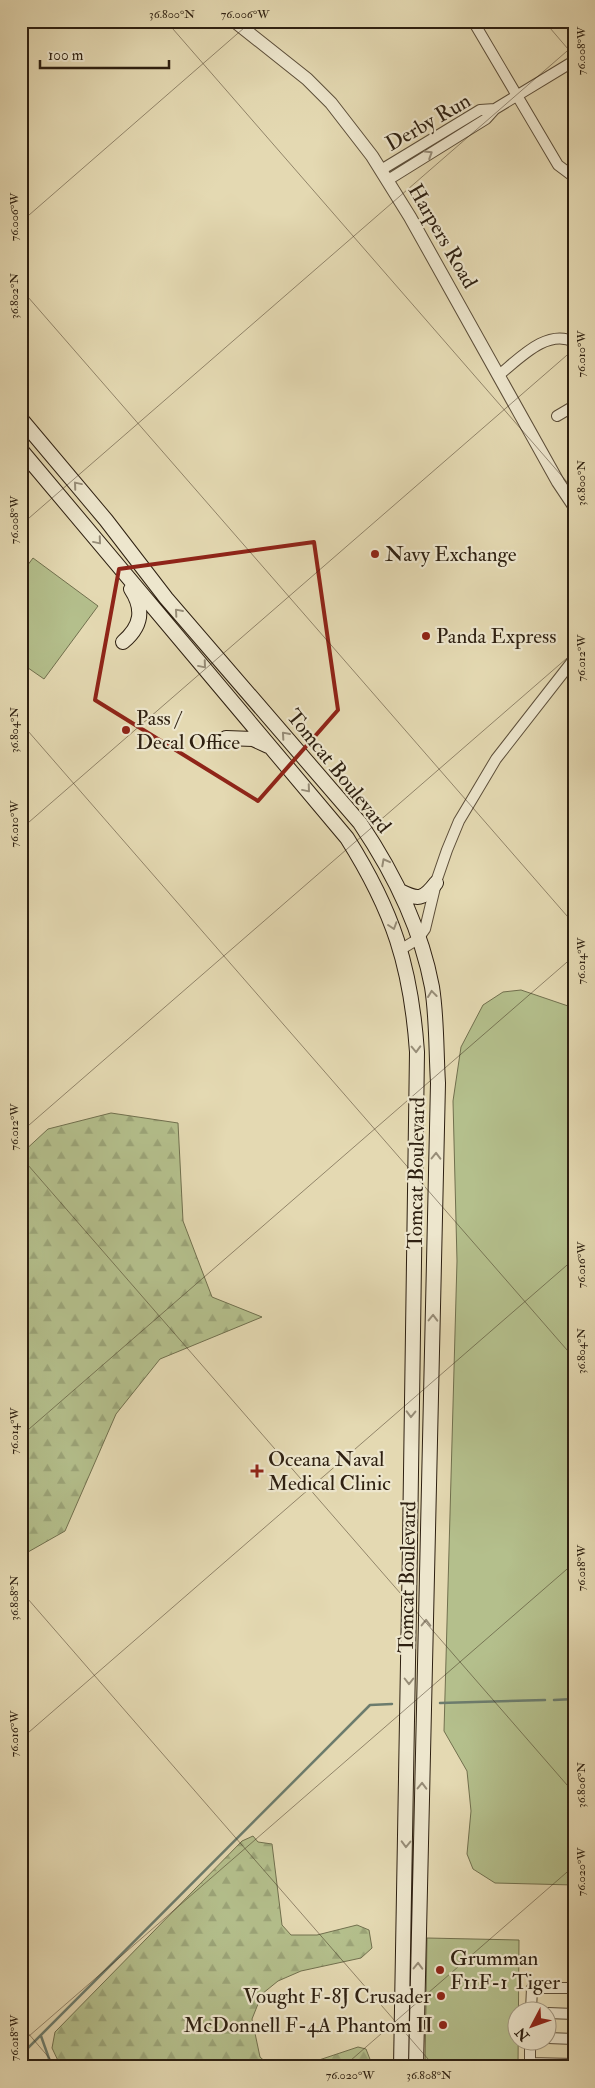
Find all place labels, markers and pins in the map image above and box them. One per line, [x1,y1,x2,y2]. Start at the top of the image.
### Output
place label: Navy Exchange [385,541,517,568]
marker: Navy Exchange [369,548,381,560]
place label: Panda Express [436,623,557,650]
marker: Panda Express [420,630,432,642]
place label: Pass / Decal Office [136,705,240,756]
marker: Pass / Decal Office [120,724,132,736]
place label: Oceana Naval Medical Clinic [268,1446,391,1497]
marker: Oceana Naval Medical Clinic [250,1464,264,1478]
place label: Grumman F11F-1 Tiger [450,1945,560,1996]
marker: Grumman F11F-1 Tiger [434,1964,446,1976]
place label: Vought F-8J Crusader [243,1983,431,2010]
marker: Vought F-8J Crusader [435,1990,447,2002]
place label: McDonnell F-4A Phantom II [184,2012,433,2039]
marker: McDonnell F-4A Phantom II [437,2019,449,2031]

